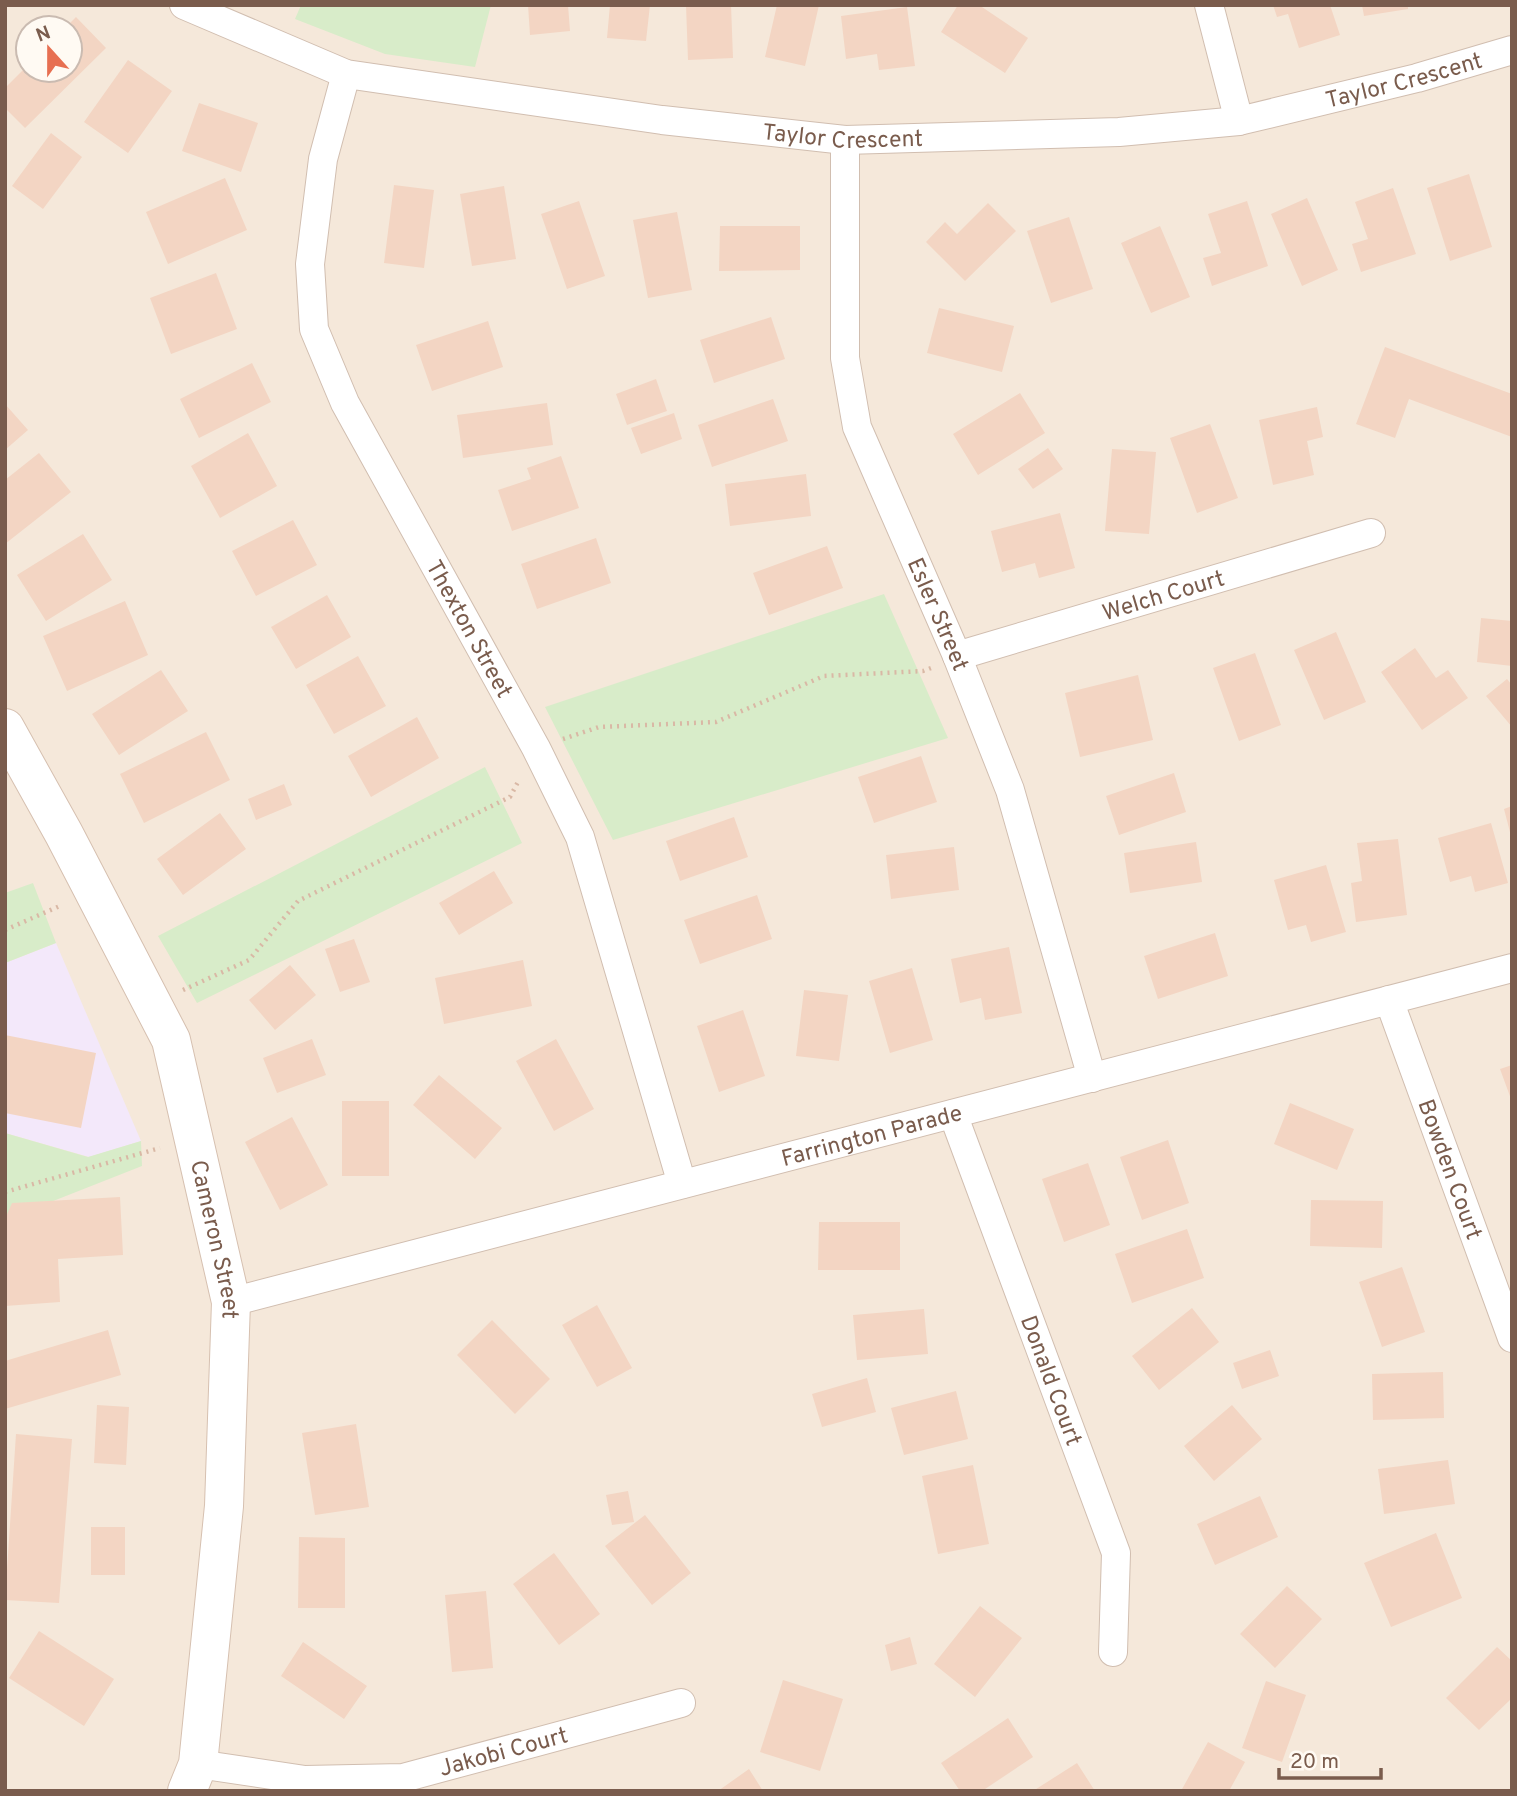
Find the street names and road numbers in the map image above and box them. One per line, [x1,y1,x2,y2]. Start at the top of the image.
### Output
street label: Taylor Crescent [1323,47,1486,117]
street label: Taylor Crescent [761,119,923,157]
street label: Esler Street [899,554,973,676]
street label: Thexton Street [418,556,517,704]
street label: Welch Court [1099,565,1228,629]
street label: Bowden Court [1409,1096,1487,1244]
street label: Farrington Parade [779,1100,966,1175]
street label: Cameron Street [182,1157,243,1319]
street label: Donald Court [1012,1312,1087,1450]
street label: Jakobi Court [436,1722,571,1785]

